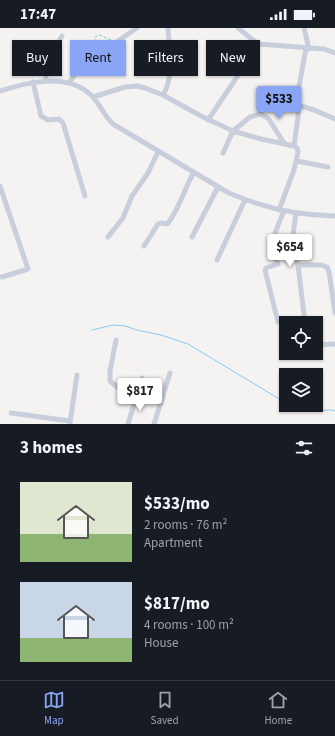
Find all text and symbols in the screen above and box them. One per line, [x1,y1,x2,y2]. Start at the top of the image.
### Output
text: 17:47 [20,4,56,25]
chip: Buy [12,40,62,76]
chip: Rent [70,40,126,76]
chip: Filters [134,40,198,76]
chip: New [206,40,260,76]
pin: $533 [255,86,303,120]
text: $533 [265,90,293,108]
pin: $654 [266,234,314,268]
text: $654 [276,238,304,256]
map controls [279,316,323,412]
button: locate [279,316,323,360]
button: layers [279,368,323,412]
pin: $817 [116,378,164,412]
text: $817 [126,382,154,400]
text: 3 homes [20,436,82,460]
icon: filters [293,437,315,459]
text: $533/mo [144,492,210,516]
icon: home [52,498,100,546]
text: 2 rooms · 76 m² [144,516,227,534]
text: Apartment [144,534,202,552]
text: $817/mo [144,592,210,616]
icon: home [52,598,100,646]
text: 4 rooms · 100 m² [144,616,234,634]
text: House [144,634,179,652]
tab: Map [43,689,65,728]
tab: Saved [151,689,179,728]
tab: Home [264,689,292,728]

